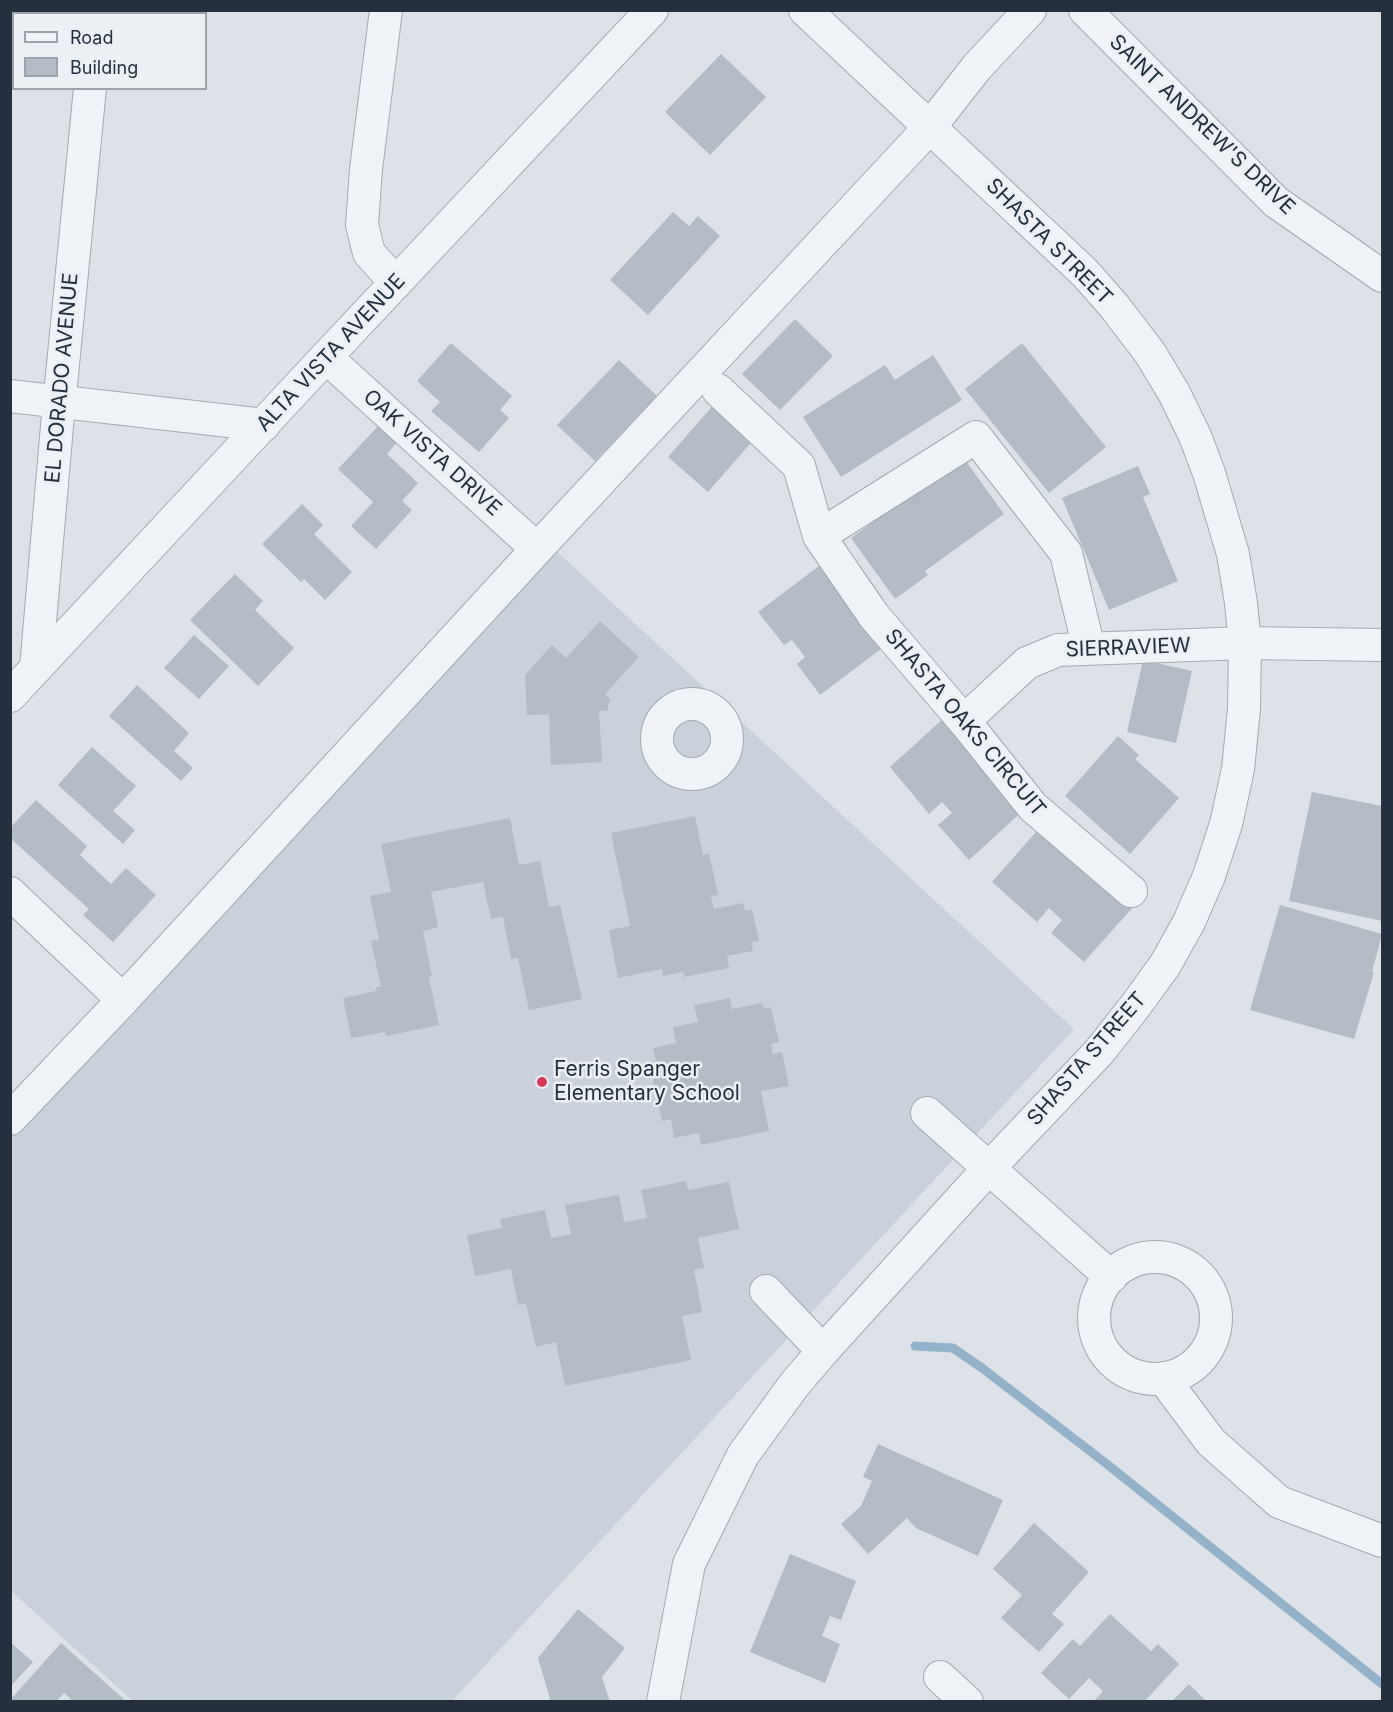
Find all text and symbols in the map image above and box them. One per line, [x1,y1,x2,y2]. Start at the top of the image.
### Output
legend [12,12,207,90]
text: Road [70,27,113,48]
street label: SAINT ANDREW'S DRIVE [1104,30,1300,220]
text: Building [70,57,138,78]
street label: SHASTA STREET [980,173,1118,311]
street label: ALTA VISTA AVENUE [251,269,411,437]
street label: EL DORADO AVENUE [40,272,84,484]
street label: OAK VISTA DRIVE [358,384,506,522]
street label: SHASTA OAKS CIRCUIT [879,624,1051,822]
street label: SIERRAVIEW [1065,633,1191,663]
street label: SHASTA STREET [1022,987,1152,1131]
place label: Ferris Spanger Elementary School [554,1057,740,1107]
marker: Ferris Spanger Elementary School [535,1075,549,1089]

